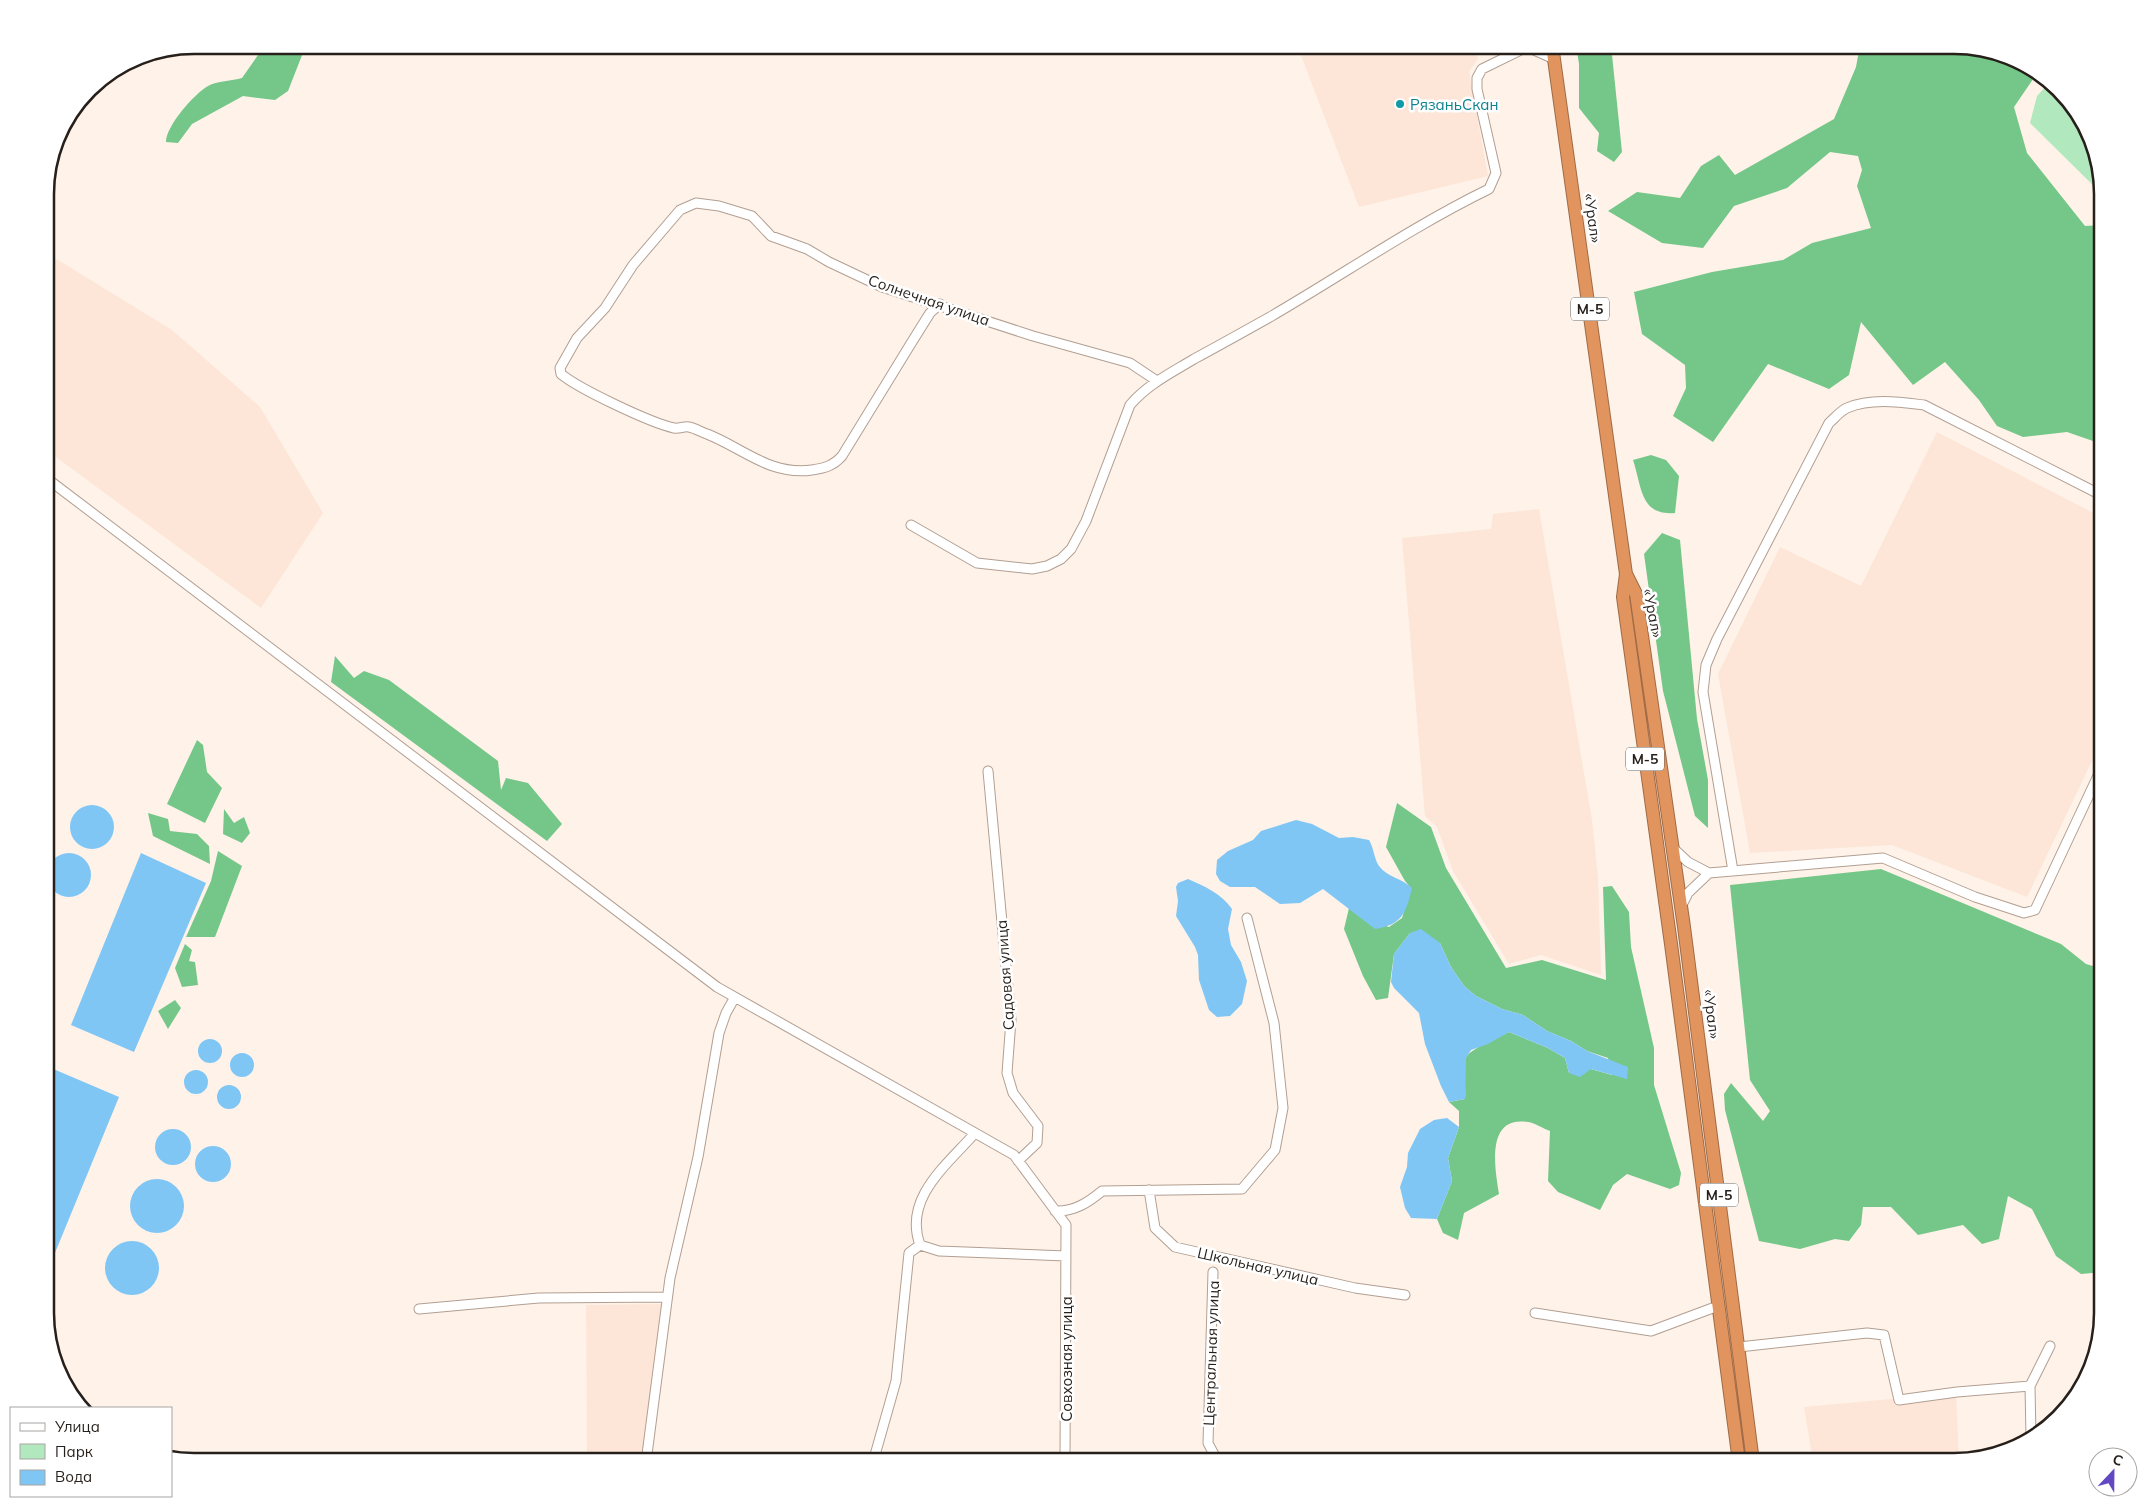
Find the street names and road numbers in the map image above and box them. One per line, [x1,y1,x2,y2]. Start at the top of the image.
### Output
street label: «Урал» [1580,192,1606,244]
street label: Солнечная улица [866,270,992,330]
road number: М-5 [1571,298,1609,320]
street label: «Урал» [1639,587,1667,639]
road number: М-5 [1626,748,1664,771]
street label: Садовая улица [992,919,1018,1031]
street label: «Урал» [1700,988,1724,1040]
road number: М-5 [1700,1184,1738,1206]
street label: Школьная улица [1196,1243,1320,1289]
street label: Центральная улица [1199,1280,1223,1426]
street label: Совхозная улица [1057,1296,1076,1422]

